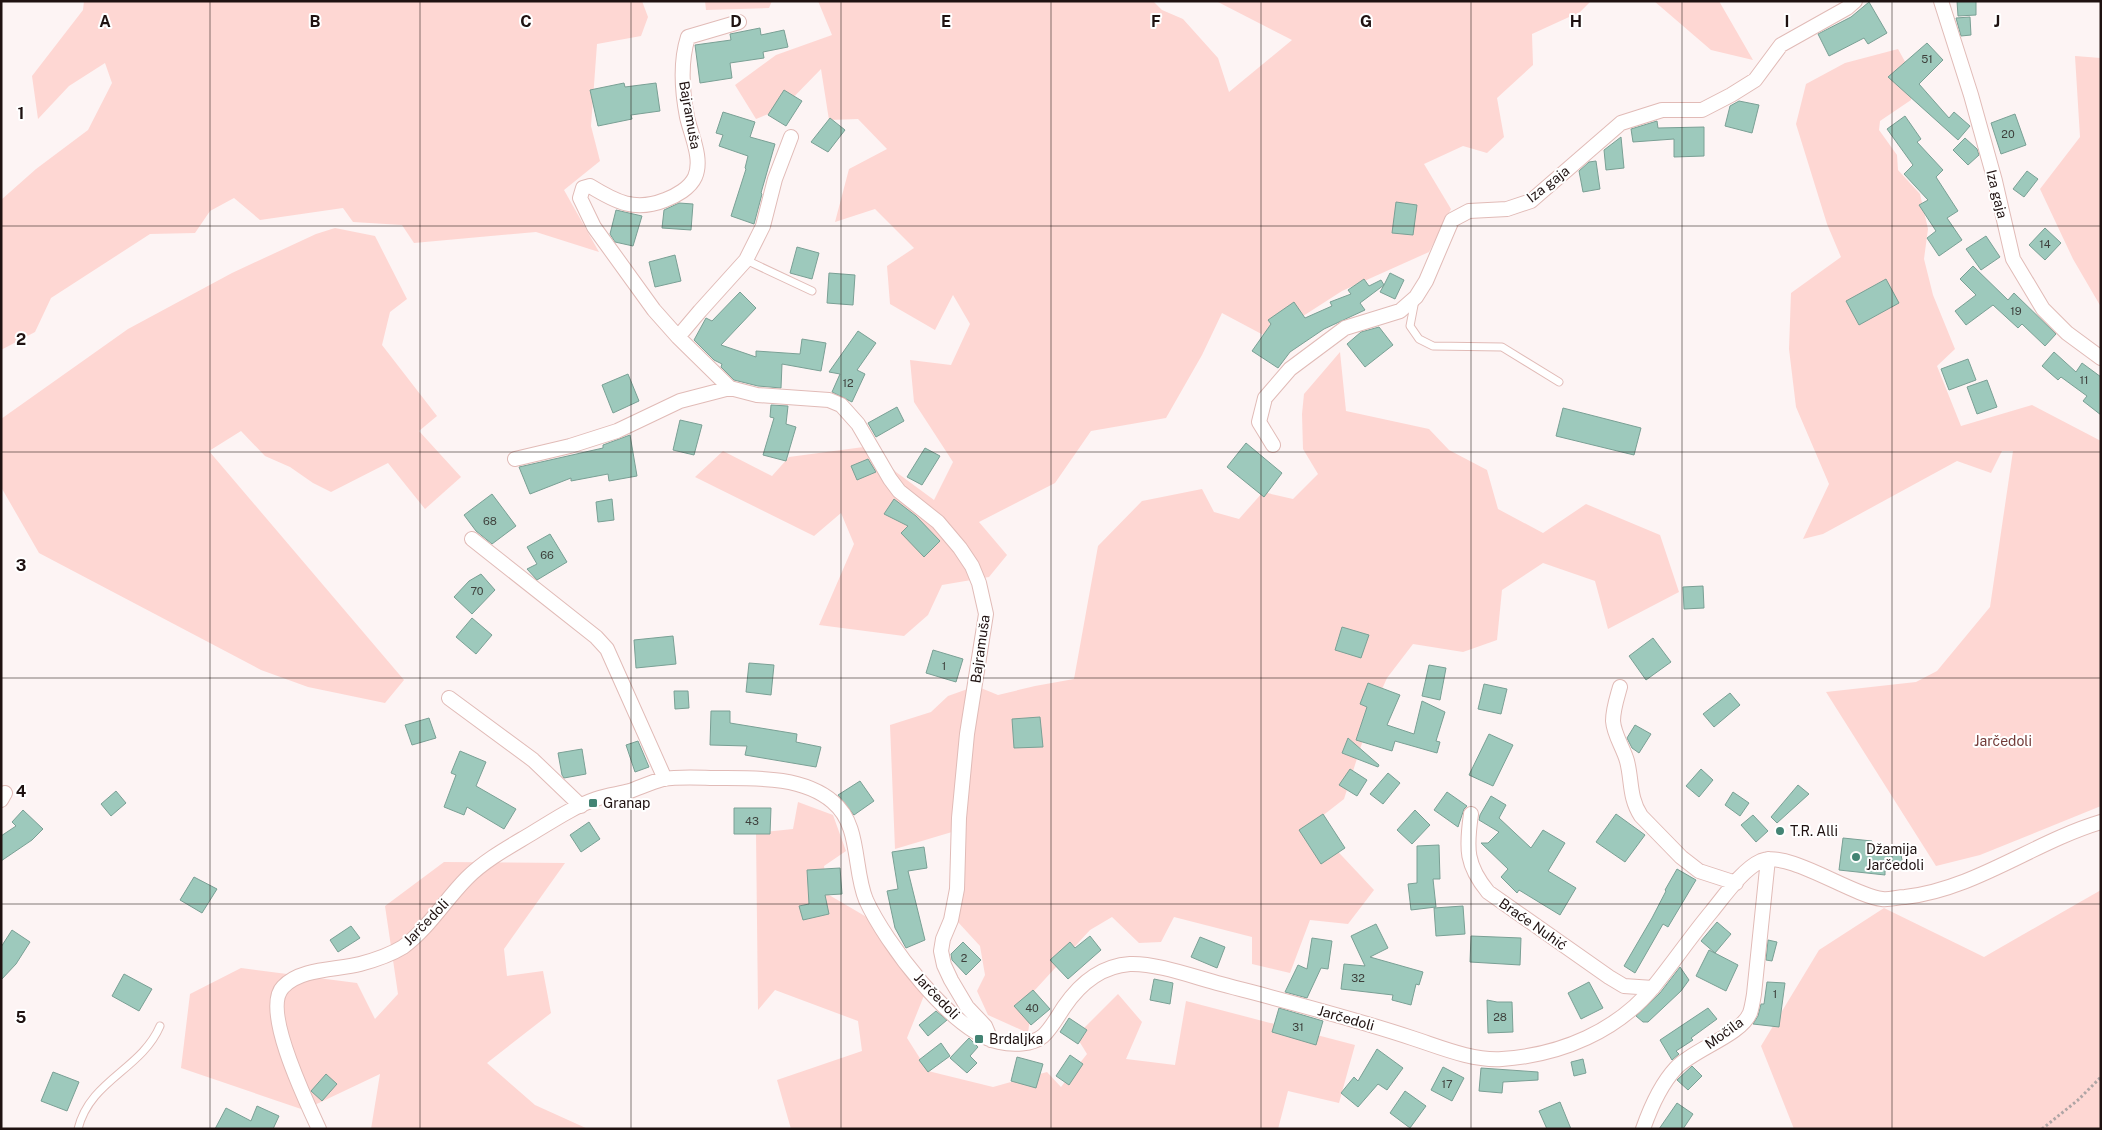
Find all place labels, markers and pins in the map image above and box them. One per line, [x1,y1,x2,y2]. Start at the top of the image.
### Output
place label: Granap [603,795,650,811]
marker: Granap [587,797,599,809]
place label: T.R. Alli [1790,823,1838,839]
marker: T.R. Alli [1774,825,1786,837]
place label: Džamija Jarčedoli [1866,841,1924,873]
marker: Džamija Jarčedoli [1850,851,1862,863]
place label: Brdaljka [989,1031,1043,1047]
marker: Brdaljka [973,1033,985,1045]

